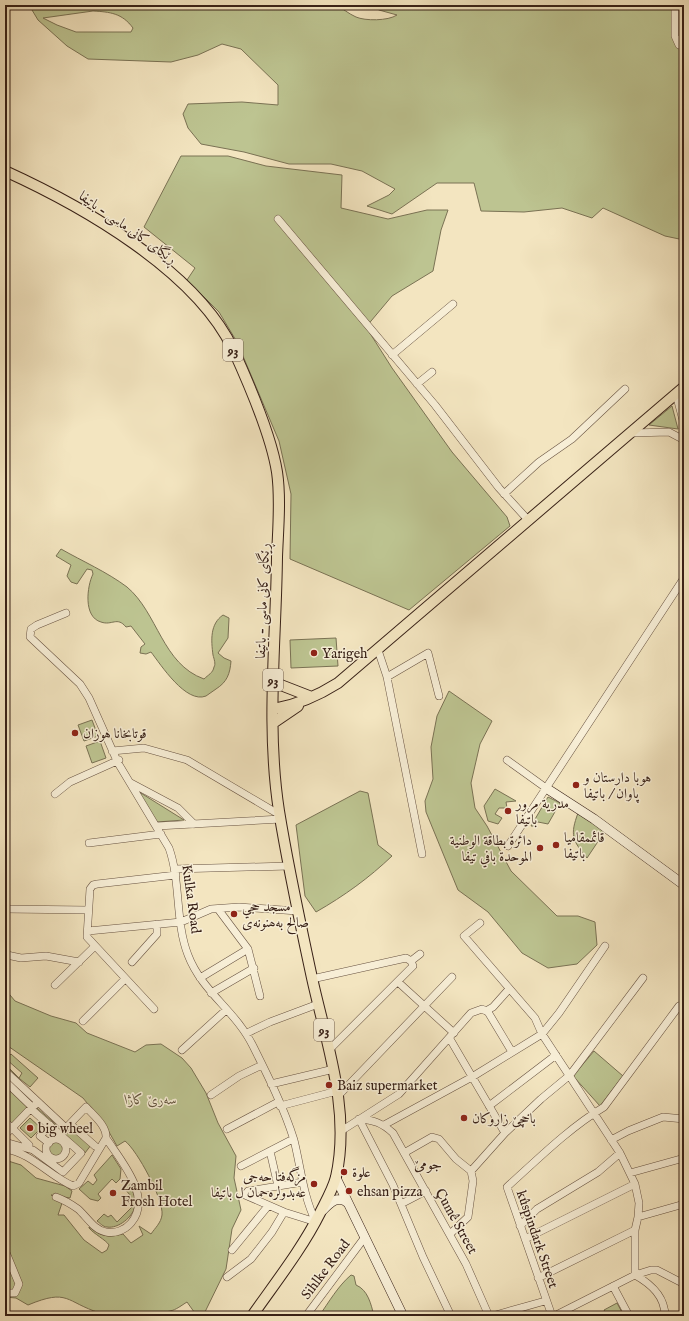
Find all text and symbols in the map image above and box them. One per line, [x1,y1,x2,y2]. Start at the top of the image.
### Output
street label: ڕێگای کانی ماسی - باتيفا [74,187,180,270]
road number: 93 [223,339,243,361]
street label: ڕێگای کانی ماسی - باتيفا [251,543,276,659]
place label: Yarigeh [322,645,368,663]
marker: Yarigeh [309,648,319,658]
road number: 93 [263,669,283,691]
place label: قوتابخانا هوزان [83,725,147,743]
marker: قوتابخانا هوزان [70,728,80,738]
place label: هوبا دارستان و پاوان / باتيفا [582,769,651,804]
marker: هوبا دارستان و پاوان / باتيفا [571,780,581,790]
place label: مدرية مرور باتيفا [514,795,569,829]
marker: مدرية مرور باتيفا [503,806,513,816]
place label: قائممقاميا باتيفا [564,829,605,863]
place label: دائرة بطاقة الوطنية الموحدة بافي تيفا [450,832,532,868]
marker: قائممقاميا باتيفا [551,840,561,850]
marker: دائرة بطاقة الوطنية الموحدة بافي تيفا [535,843,545,853]
street label: Kulka Road [177,864,205,935]
place label: مسجد حجي صالح بەھنونەی [242,898,309,935]
marker: مسجد حجي صالح بەھنونەی [229,909,239,919]
road number: 93 [314,1019,334,1041]
place label: Baiz supermarket [337,1077,438,1095]
marker: Baiz supermarket [324,1080,334,1090]
park label: سەرێ کاژا [124,1091,177,1109]
place label: باخچێ زاروکان [472,1110,536,1128]
marker: باخچێ زاروکان [459,1113,469,1123]
place label: big wheel [38,1120,93,1138]
marker: big wheel [25,1123,35,1133]
district label: جومێ [414,1155,442,1174]
place label: علوة [352,1164,371,1182]
place label: مزگەفتا حەجی عەبدولرەحمان ل باتیفا [211,1166,306,1202]
marker: علوة [339,1167,349,1177]
place label: Zambil Frosh Hotel [121,1177,192,1211]
marker: مزگەفتا حەجی عەبدولرەحمان ل باتیفا [309,1179,319,1189]
place label: ehsan pizza [357,1183,424,1201]
marker: ehsan pizza [344,1186,354,1196]
street label: Çumê Street [431,1186,482,1258]
marker: Zambil Frosh Hotel [108,1188,118,1198]
street label: kûspindark Street [512,1188,562,1291]
street label: Sihlke Road [297,1236,355,1303]

